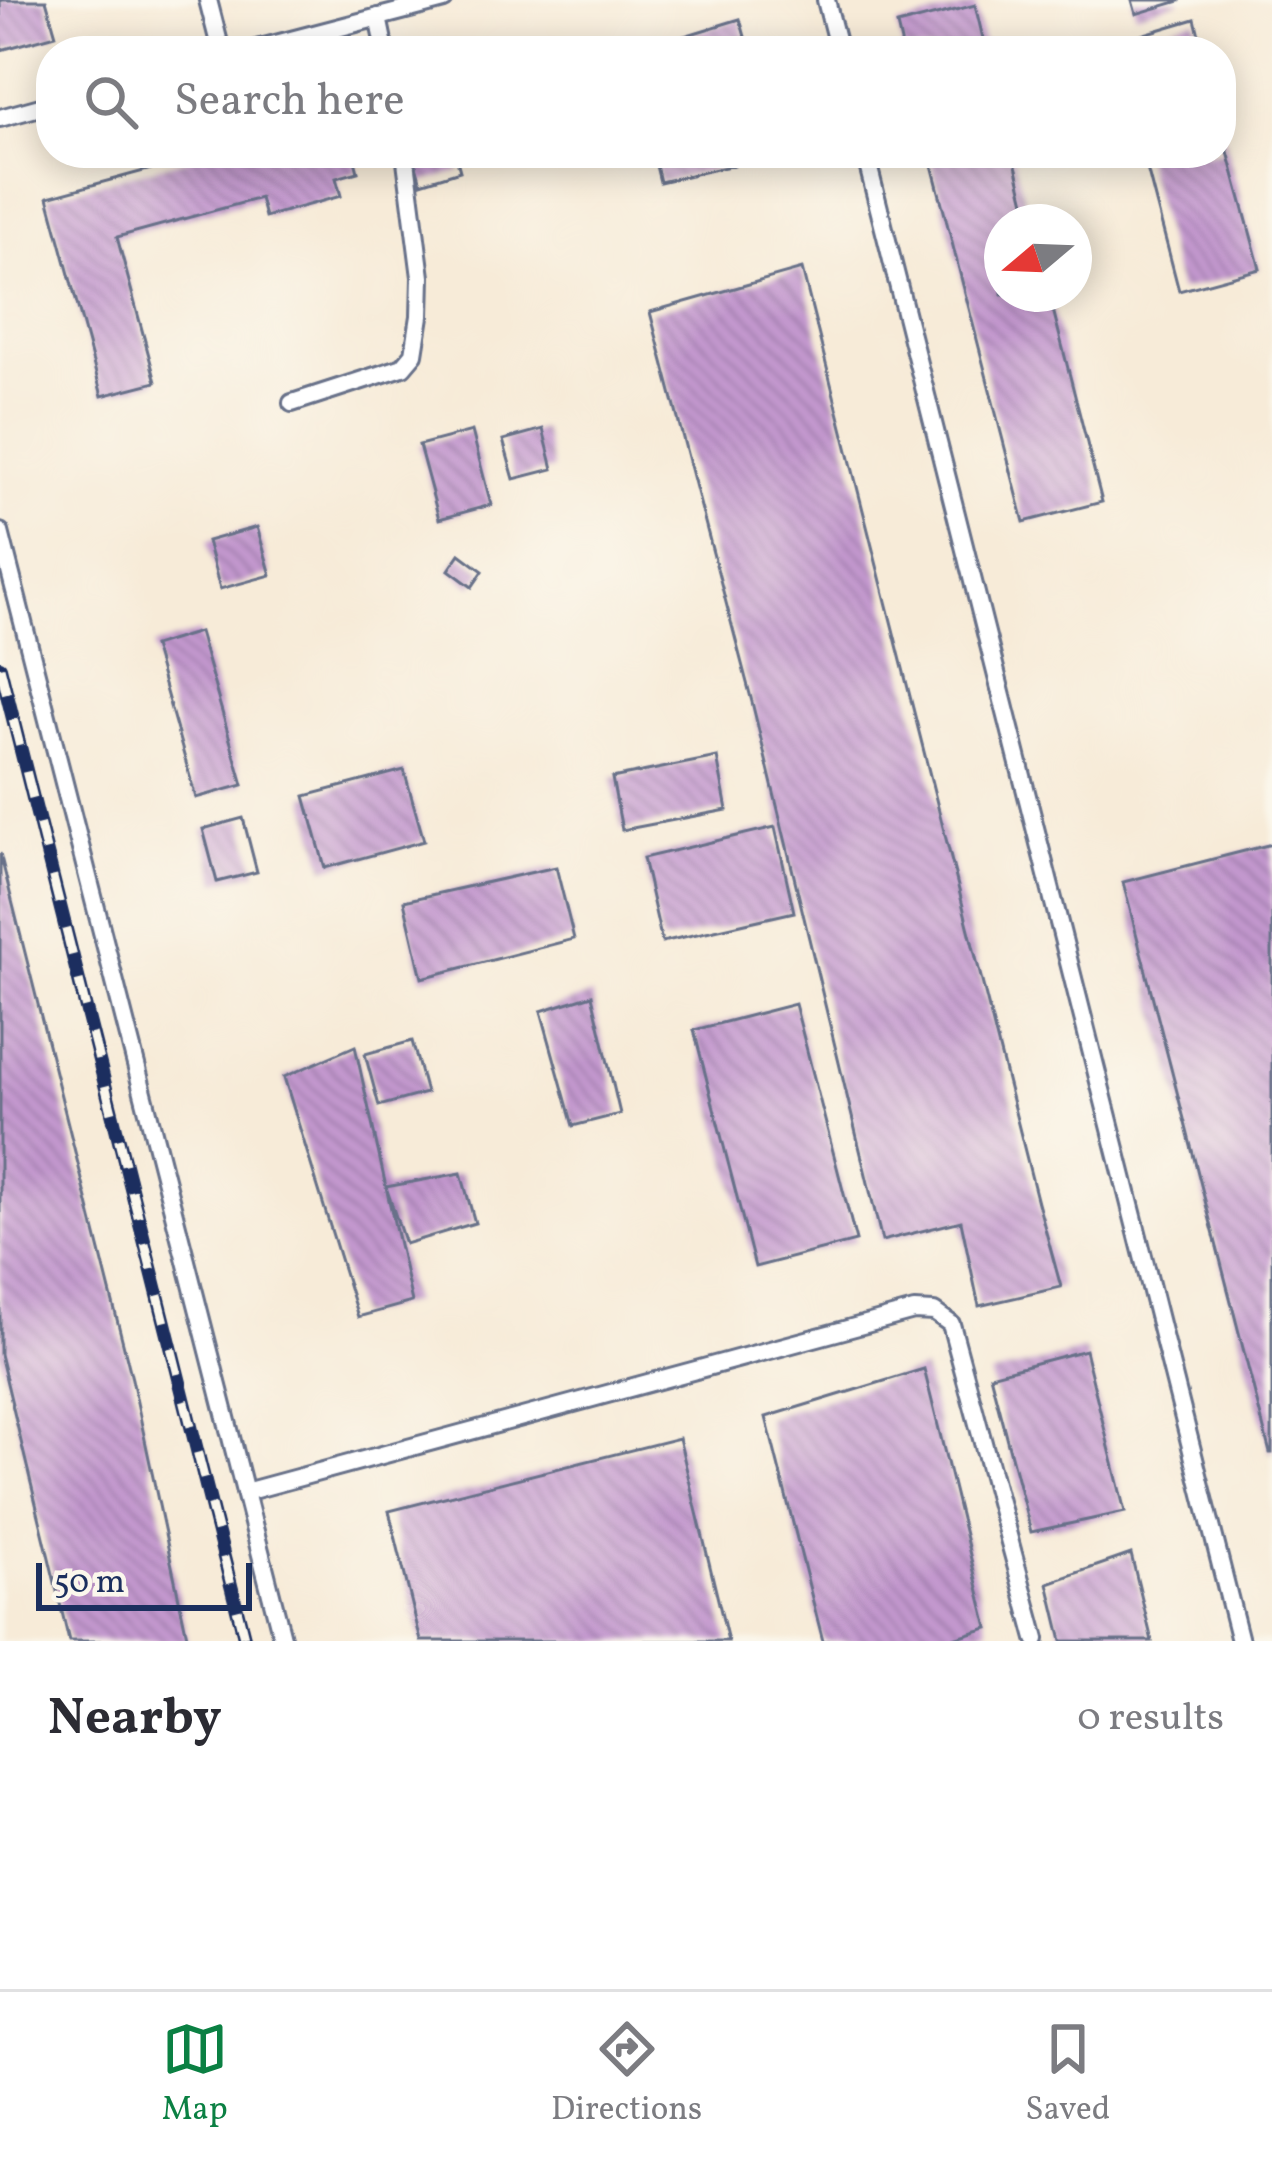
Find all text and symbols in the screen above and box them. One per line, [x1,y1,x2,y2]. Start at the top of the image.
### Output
search box [36,36,1236,168]
icon: search [78,69,144,135]
text: Search here [174,71,405,134]
north arrow [984,204,1092,312]
scale bar [36,1557,252,1610]
text: 50 m [54,1561,125,1607]
text: Nearby [48,1684,222,1755]
text: 0 results [1077,1692,1224,1746]
tab: Map [162,2016,228,2134]
tab: Directions [551,2016,702,2134]
tab: Saved [1025,2016,1110,2134]

